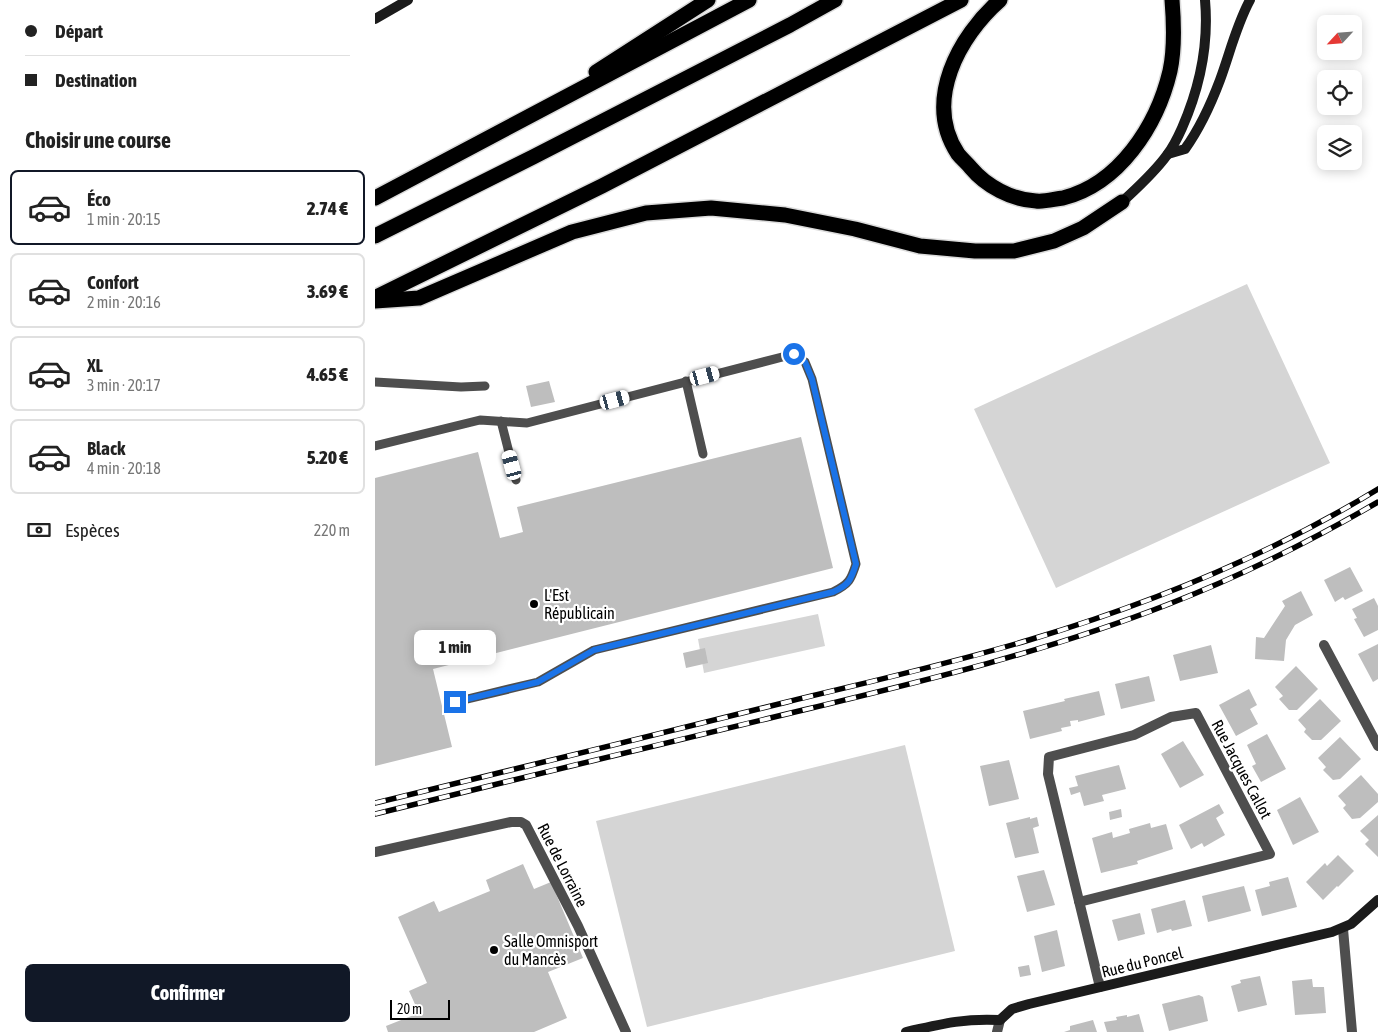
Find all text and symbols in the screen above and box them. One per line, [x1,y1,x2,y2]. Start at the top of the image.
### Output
north arrow [1317,15,1363,60]
map controls [1317,15,1362,170]
text: Départ [55,20,103,42]
text: Destination [55,69,137,91]
button: locate [1317,70,1362,115]
button: layers [1317,125,1362,170]
text: Choisir une course [25,127,171,153]
icon: car [27,185,72,230]
text: Éco [87,188,111,210]
text: 2.74 € [307,197,348,219]
text: 1 min · 20:15 [87,210,161,228]
icon: car [27,268,72,313]
text: Confort [87,271,139,293]
text: 3.69 € [307,280,348,302]
text: 2 min · 20:16 [87,293,161,311]
route start [783,343,805,365]
icon: car [27,351,72,396]
text: XL [87,354,103,376]
text: 4.65 € [307,363,348,385]
car [688,365,721,387]
text: 3 min · 20:17 [87,376,161,394]
car [598,389,631,411]
icon: car [27,434,72,479]
text: Black [87,437,125,459]
text: 5.20 € [307,446,348,468]
car [500,449,523,481]
text: 4 min · 20:18 [87,459,161,477]
icon: cash [25,516,53,544]
text: Espèces [65,519,120,541]
text: 220 m [314,521,350,539]
place label: L'Est Républicain [544,586,615,623]
marker: L'Est Républicain [528,598,540,610]
callout: 1 min [414,630,496,664]
text: 1 min [439,638,471,656]
route end [444,691,466,713]
street label: Rue Jacques Callot [1208,717,1276,822]
street label: Rue de Lorraine [534,820,592,910]
place label: Salle Omnisport du Mancès [504,932,599,968]
street label: Rue du Poncel [1100,943,1185,981]
marker: Salle Omnisport du Mancès [488,944,500,956]
button: Confirmer [25,964,350,1022]
scale bar [390,997,450,1020]
text: 20 m [397,1001,422,1017]

